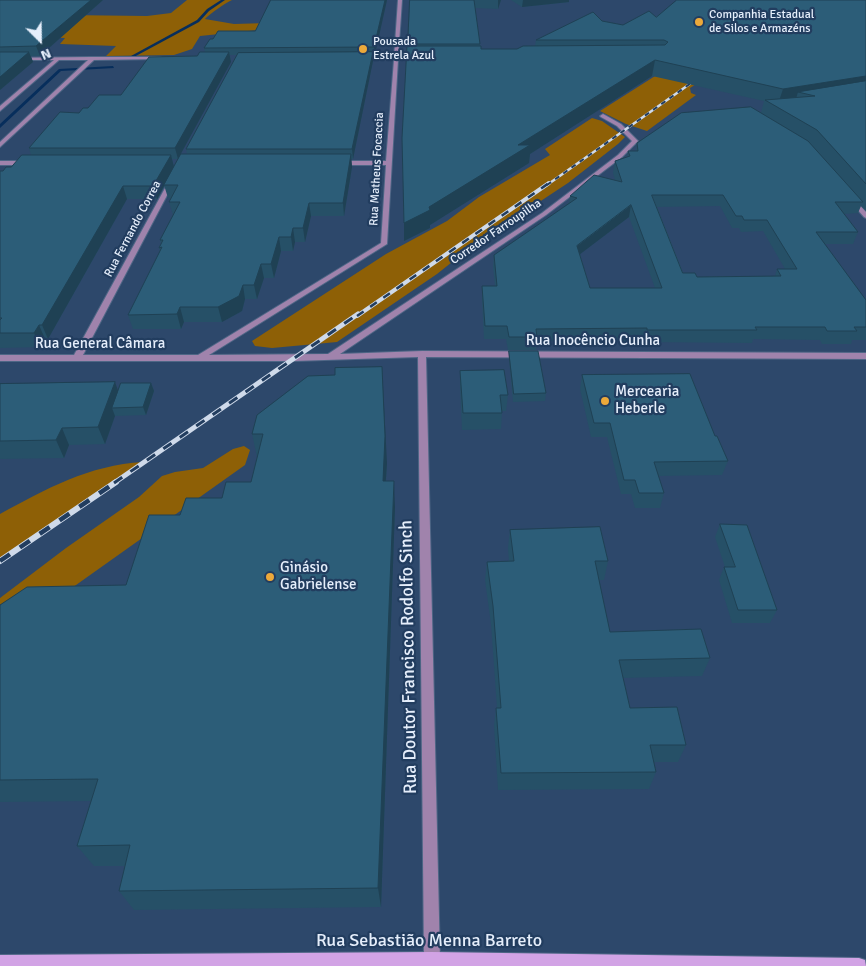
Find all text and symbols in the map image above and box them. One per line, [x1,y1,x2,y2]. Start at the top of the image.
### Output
place label: Companhia Estadual de Silos e Armazéns [709,8,814,36]
north arrow [15,15,65,65]
marker: Companhia Estadual de Silos e Armazéns [693,16,705,28]
place label: Pousada Estrela Azul [373,35,434,63]
marker: Pousada Estrela Azul [357,43,369,55]
text: N [38,45,54,64]
street label: Rua Matheus Focaccia [367,112,387,226]
street label: Rua Fernando Correa [102,178,164,280]
street label: Corredor Farroupilha [448,196,544,268]
street label: Rua Inocêncio Cunha [526,332,660,350]
street label: Rua General Câmara [35,335,165,353]
place label: Mercearia Heberle [615,383,679,418]
marker: Mercearia Heberle [599,395,611,407]
street label: Rua Doutor Francisco Rodolfo Sinch [396,520,422,794]
place label: Ginásio Gabrielense [280,559,357,594]
marker: Ginásio Gabrielense [264,571,276,583]
street label: Rua Sebastião Menna Barreto [316,930,542,952]

